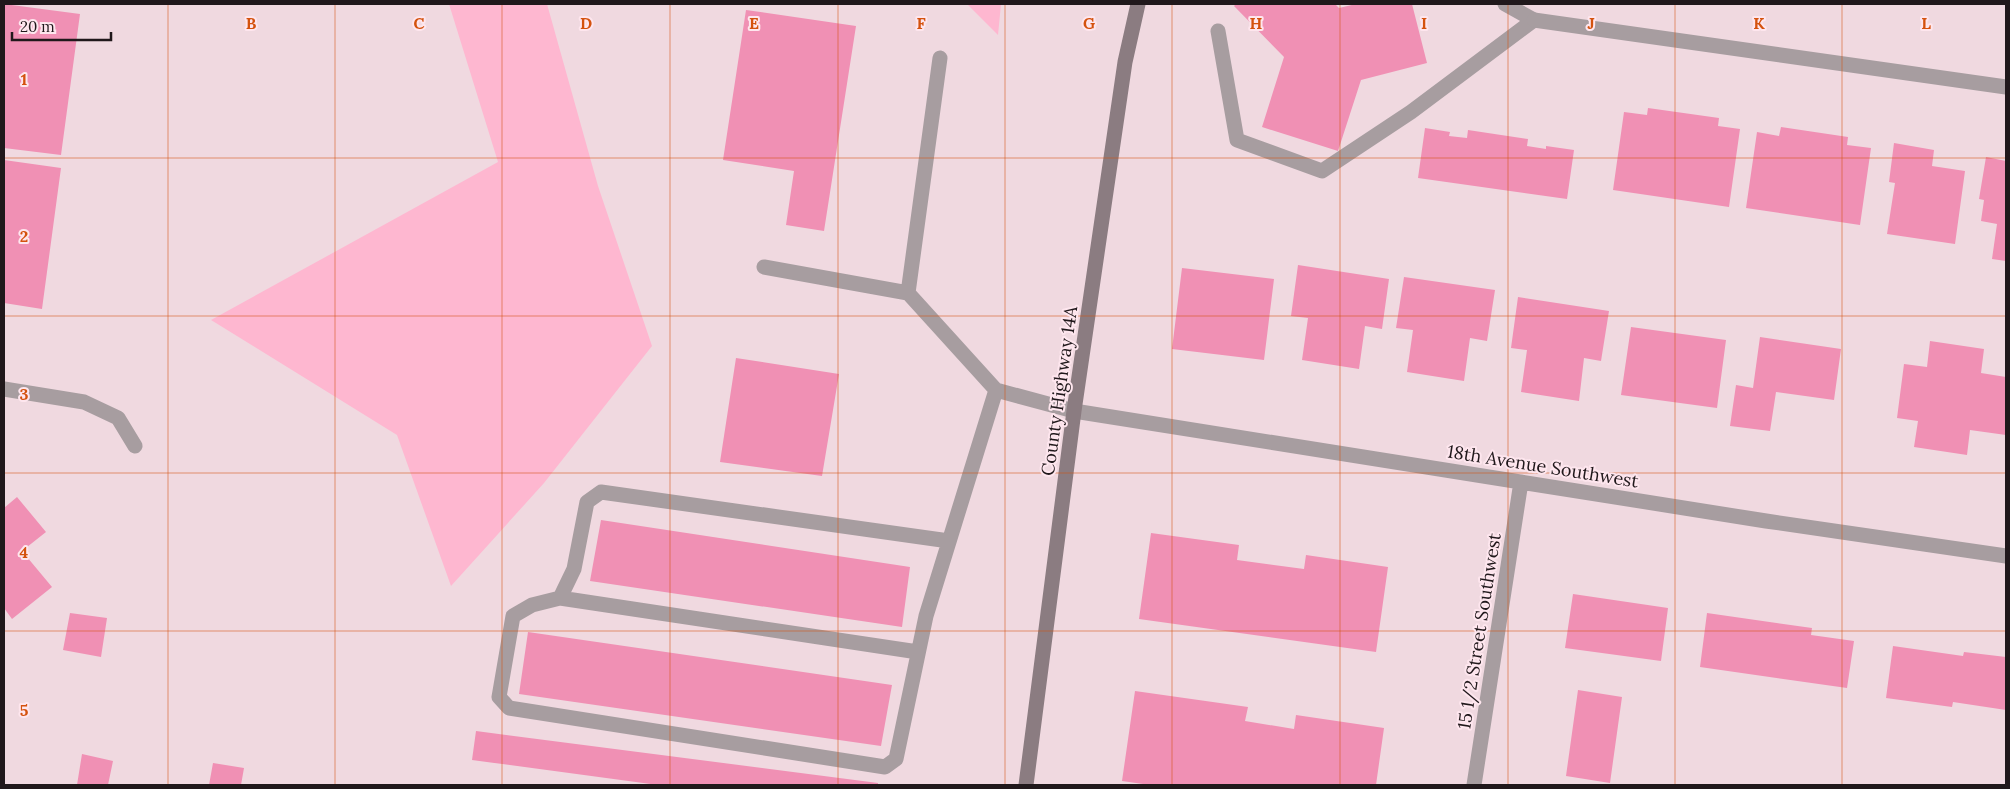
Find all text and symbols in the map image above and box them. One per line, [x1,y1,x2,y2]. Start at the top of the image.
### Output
scale bar [12,10,111,42]
text: B [246,13,257,33]
text: C [413,13,425,33]
text: D [580,13,592,33]
text: E [749,13,759,33]
text: F [916,13,926,33]
text: G [1083,13,1095,33]
text: H [1250,13,1263,33]
text: I [1421,13,1427,33]
text: J [1587,13,1595,33]
text: K [1753,13,1765,33]
text: L [1921,13,1931,33]
text: 20 m [20,17,55,36]
text: 1 [21,69,27,89]
text: 2 [20,226,28,246]
street label: County Highway 14A [1036,304,1082,477]
text: 3 [20,384,29,404]
street label: 18th Avenue Southwest [1446,440,1640,492]
street label: 15 1/2 Street Southwest [1452,531,1506,731]
text: 4 [20,542,29,562]
text: 5 [20,700,29,720]

